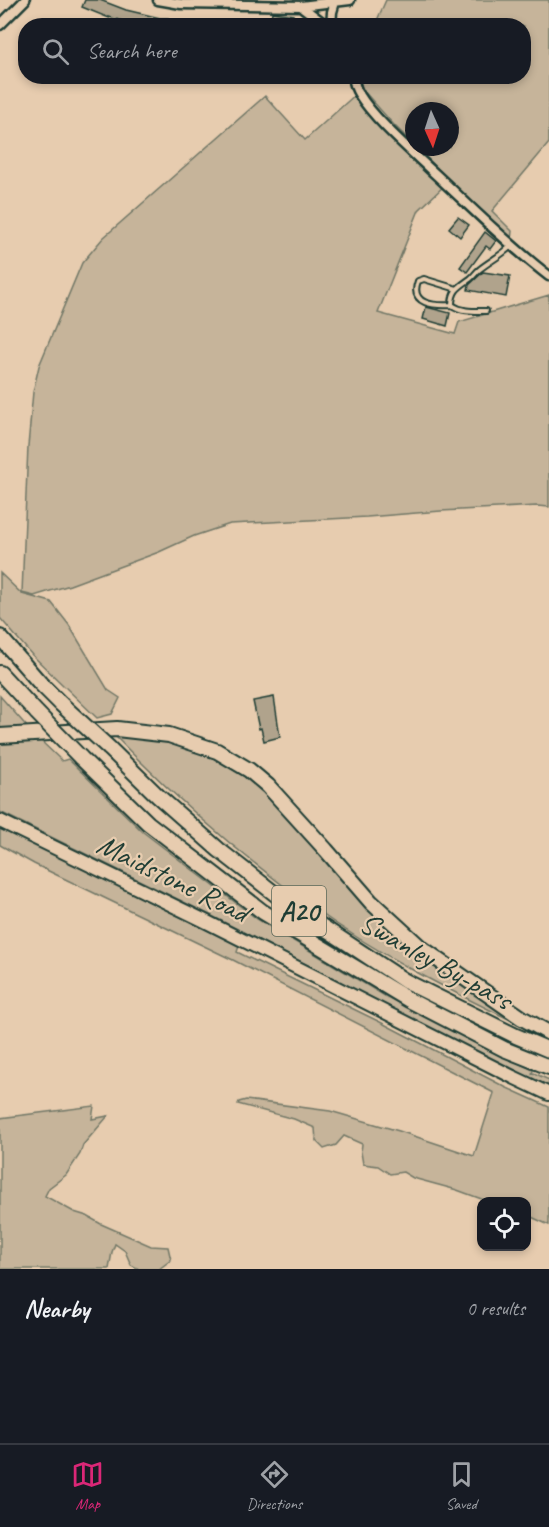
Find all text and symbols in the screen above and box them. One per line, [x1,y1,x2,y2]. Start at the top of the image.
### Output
search box [18,18,531,84]
icon: search [39,35,72,68]
text: Search here [87,37,177,65]
north arrow [405,102,459,156]
street label: Maidstone Road [91,825,259,933]
road number: A20 [272,886,326,936]
street label: Swanley By-pass [353,904,521,1020]
map controls [477,1197,531,1251]
button: locate [477,1197,531,1251]
text: Nearby [24,1292,89,1325]
text: 0 results [466,1296,525,1321]
tab: Map [71,1458,104,1514]
tab: Directions [247,1458,302,1514]
tab: Saved [445,1458,478,1514]

